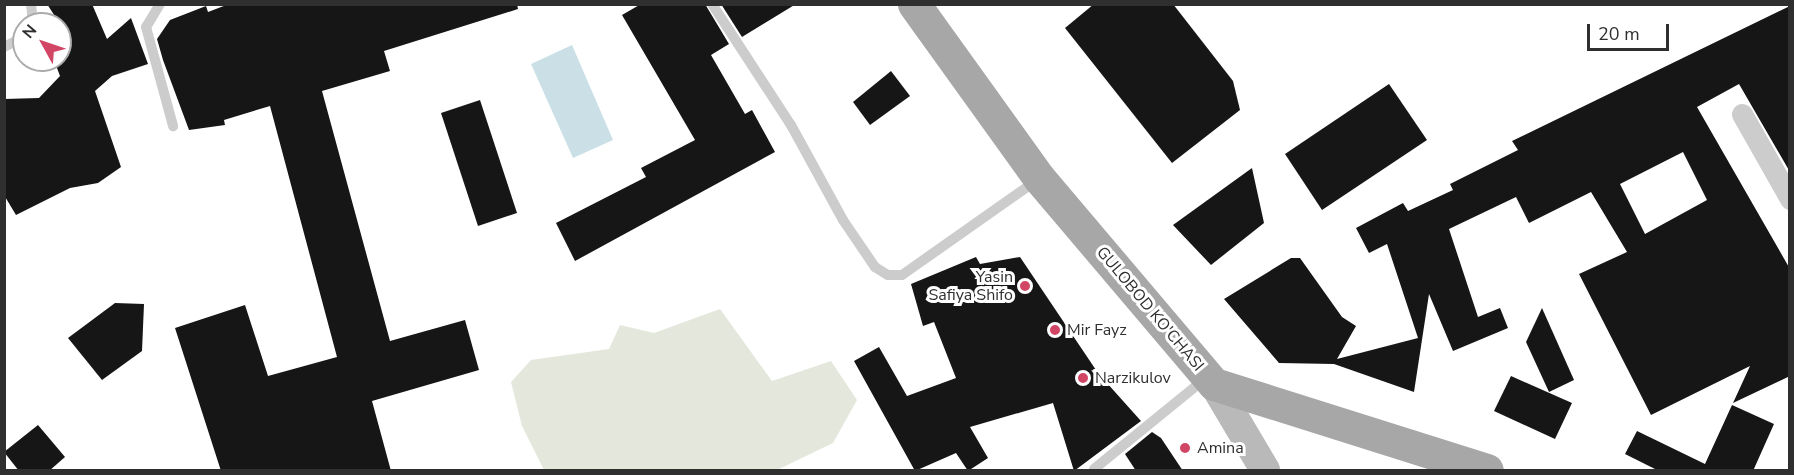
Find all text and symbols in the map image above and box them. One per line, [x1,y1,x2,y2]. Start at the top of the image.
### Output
north arrow [12,12,72,72]
scale bar [1590,12,1672,50]
text: N [17,20,42,43]
text: 20 m [1598,22,1640,46]
street label: GULOBOD KO'CHASI [1092,243,1208,375]
place label: Yasin Safiya Shifo [928,267,1013,305]
marker: Yasin Safiya Shifo [1018,279,1032,293]
place label: Mir Fayz [1067,320,1127,340]
marker: Mir Fayz [1048,323,1062,337]
place label: Narzikulov [1095,368,1171,388]
marker: Narzikulov [1076,371,1090,385]
place label: Amina [1197,438,1244,458]
marker: Amina [1178,441,1192,455]

